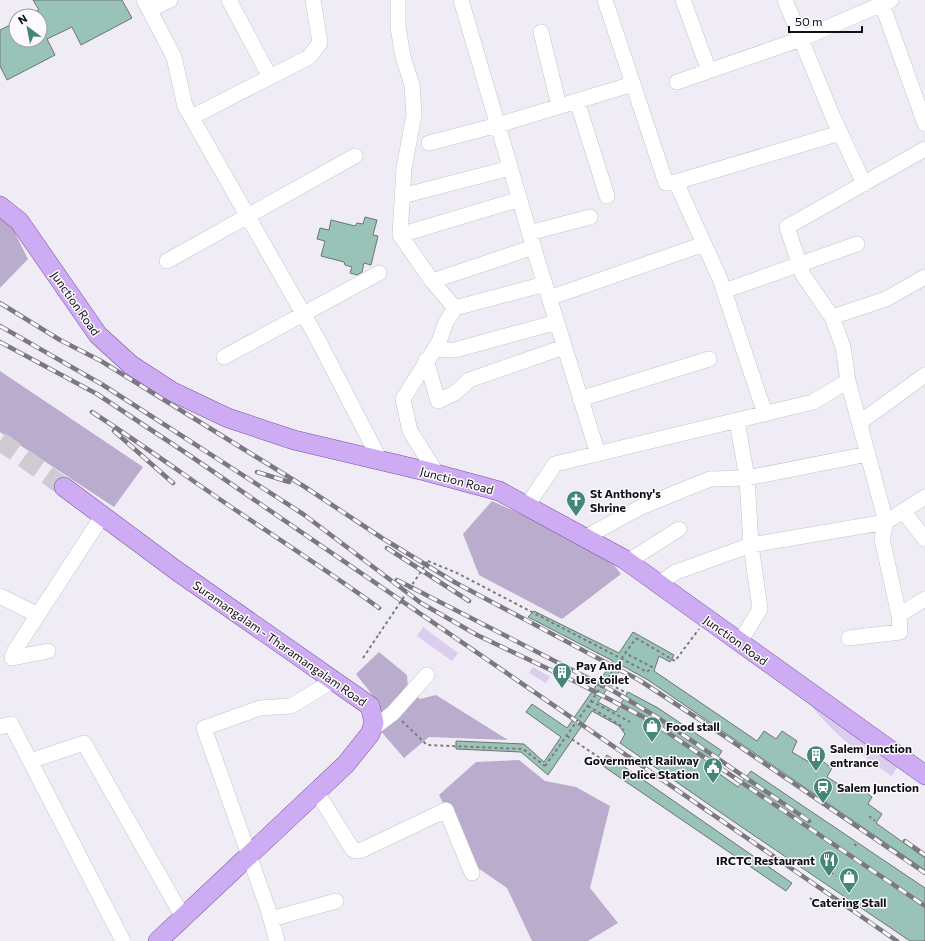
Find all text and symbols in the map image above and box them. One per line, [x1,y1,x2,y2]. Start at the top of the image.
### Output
north arrow [8,8,48,48]
scale bar [789,8,862,34]
text: N [15,11,29,27]
text: 50 m [795,14,823,28]
street label: Junction Road [48,268,103,339]
street label: Junction Road [419,463,495,497]
place label: St Anthony's Shrine [590,486,661,514]
church icon: St Anthony's Shrine [565,489,587,517]
street label: Suramangalam - Tharamangalam Road [191,577,370,709]
street label: Junction Road [701,612,771,669]
place label: Pay And Use toilet [576,658,629,686]
building icon: Pay And Use toilet [551,661,573,689]
shop icon: Food stall [641,715,663,743]
place label: Food stall [666,719,720,733]
place label: Salem Junction entrance [830,741,912,769]
building icon: Salem Junction entrance [805,744,827,772]
place label: Government Railway Police Station [584,753,699,781]
public building icon: Government Railway Police Station [702,756,724,784]
station icon: Salem Junction [812,776,834,804]
place label: Salem Junction [837,780,919,795]
restaurant icon: IRCTC Restaurant [818,849,840,877]
place label: IRCTC Restaurant [716,853,815,867]
shop icon: Catering Stall [838,866,860,894]
place label: Catering Stall [811,895,887,909]

